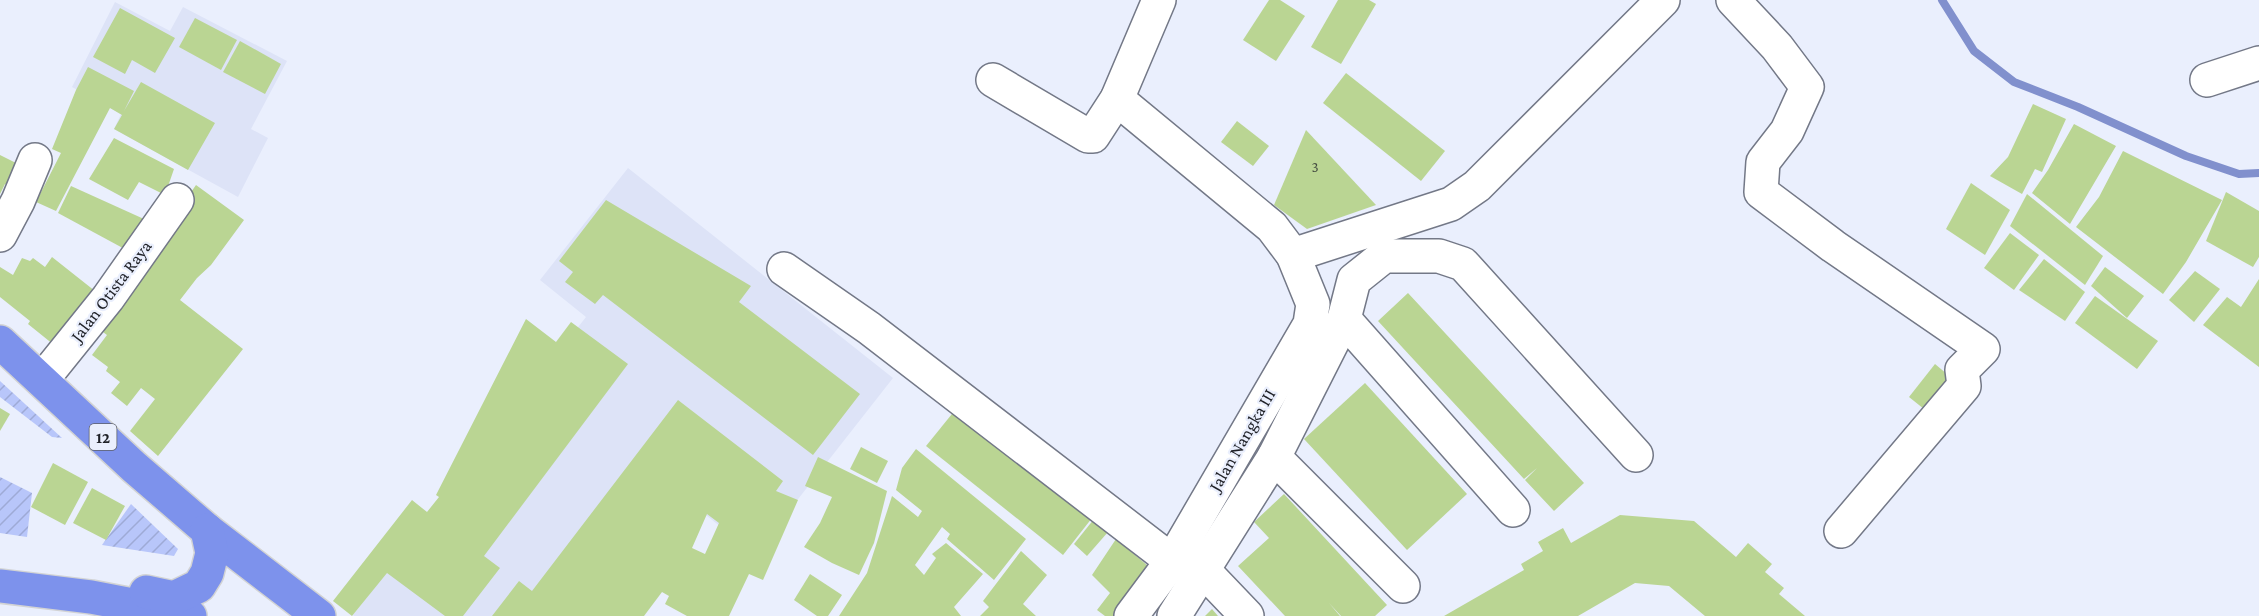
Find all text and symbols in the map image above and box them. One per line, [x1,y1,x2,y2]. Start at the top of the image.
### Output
house number: 3 [1311,159,1319,175]
street label: Jalan Otista Raya [65,236,156,347]
street label: Jalan Nangka III [1204,385,1279,496]
road number: 12 [90,424,116,450]

